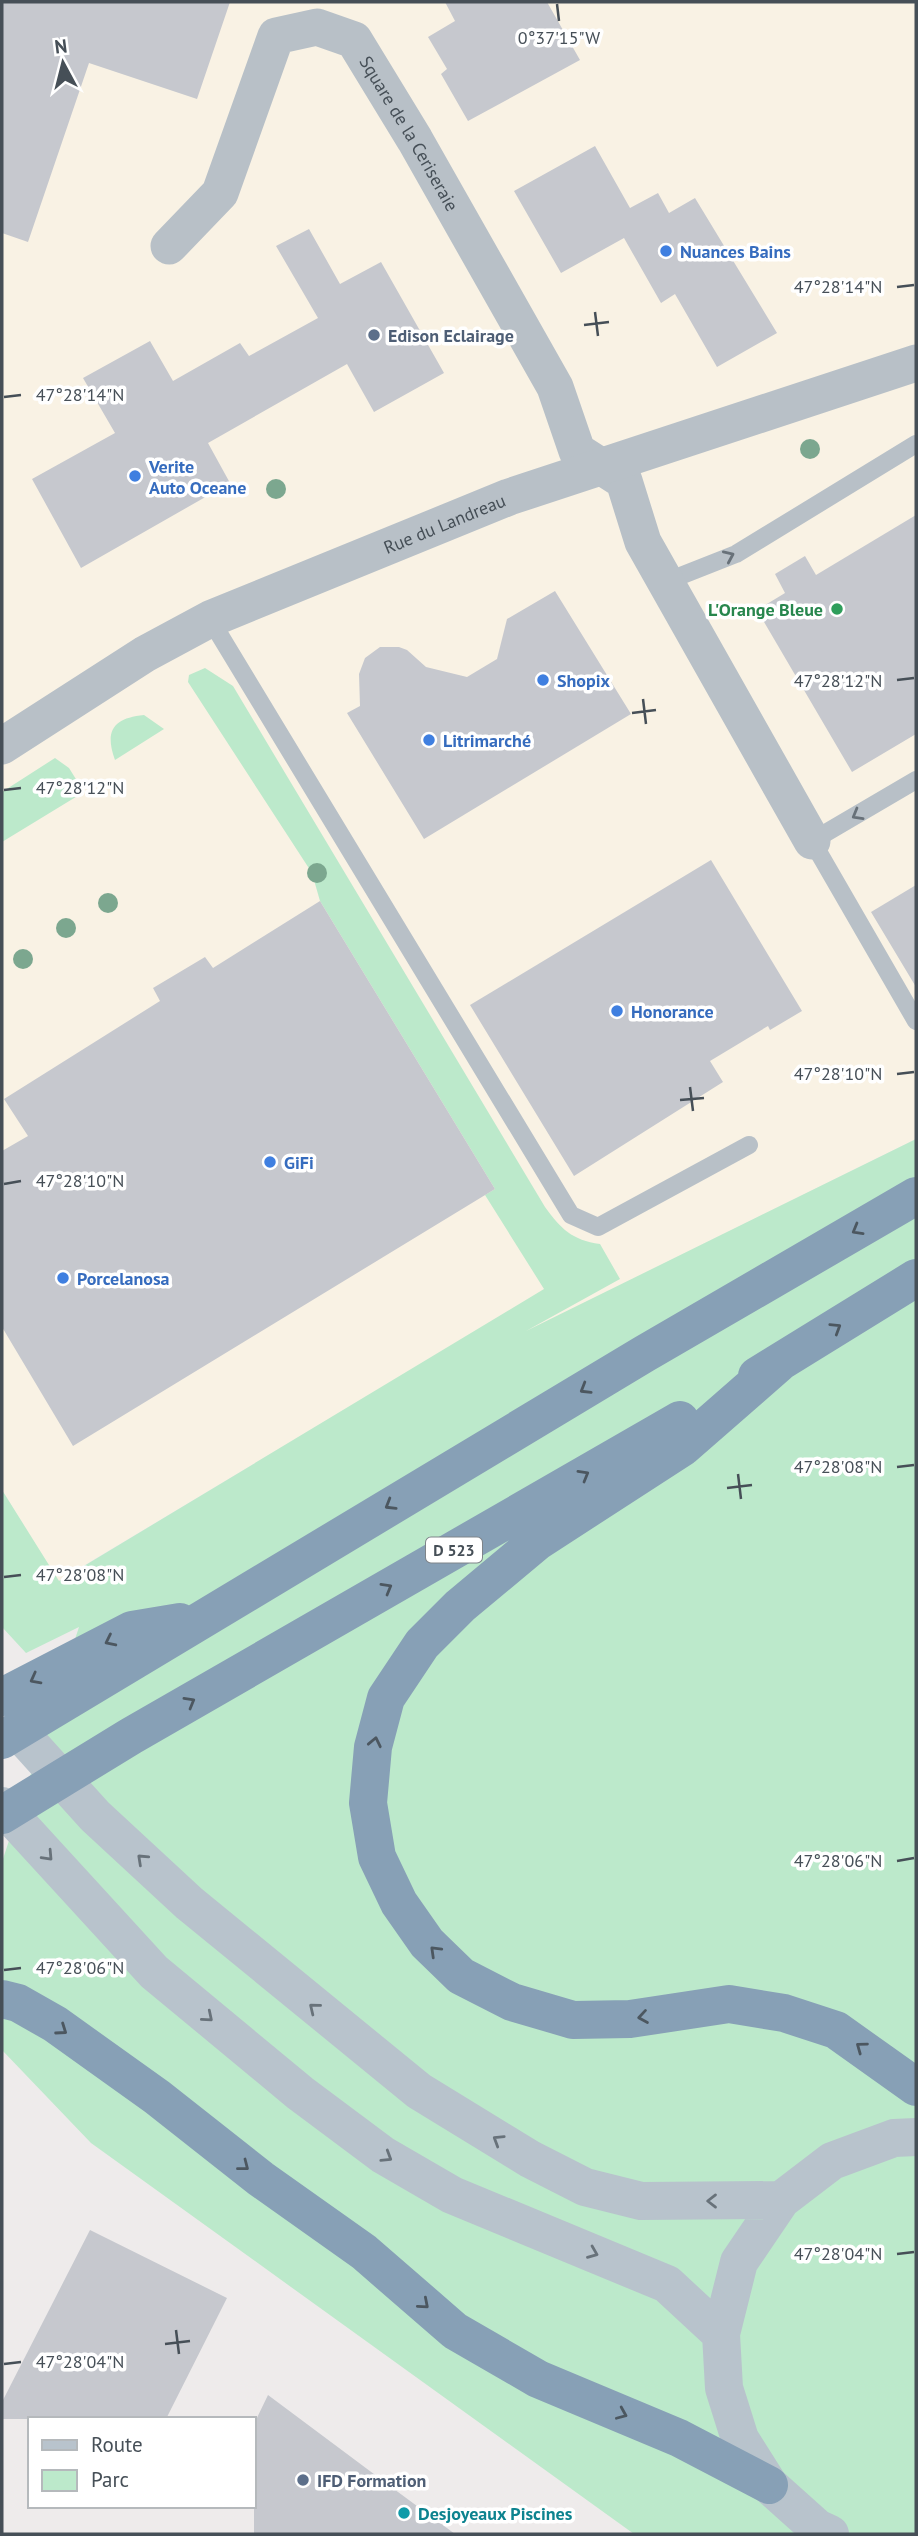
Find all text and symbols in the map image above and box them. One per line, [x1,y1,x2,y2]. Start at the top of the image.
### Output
text: 0°37'15"W [518,26,600,49]
north arrow [28,28,98,98]
text: N [53,33,69,59]
street label: Square de la Ceriseraie [355,51,464,215]
place label: Nuances Bains [680,240,791,263]
marker: Nuances Bains [658,243,674,259]
text: 47°28'14"N [794,275,882,298]
place label: Edison Eclairage [388,324,514,347]
marker: Edison Eclairage [366,327,382,343]
text: 47°28'14"N [36,383,124,406]
place label: Verite Auto Oceane [148,455,246,499]
marker: Verite Auto Oceane [127,468,143,484]
street label: Rue du Landreau [380,488,509,559]
one-way arrow [721,550,734,564]
place label: L'Orange Bleue [708,598,823,621]
marker: L'Orange Bleue [829,601,845,617]
place label: Shopix [557,669,611,692]
text: 47°28'12"N [794,669,882,692]
marker: Shopix [535,672,551,688]
place label: Litrimarché [443,729,531,752]
marker: Litrimarché [421,732,437,748]
text: 47°28'12"N [36,776,124,799]
one-way arrow [852,807,865,820]
place label: Honorance [631,1000,714,1023]
marker: Honorance [609,1003,625,1019]
text: 47°28'10"N [794,1062,882,1085]
place label: GiFi [284,1151,314,1174]
marker: GiFi [262,1154,278,1170]
text: 47°28'10"N [36,1169,124,1192]
one-way arrow [852,1222,865,1235]
place label: Porcelanosa [77,1267,170,1290]
marker: Porcelanosa [55,1270,71,1286]
one-way arrow [828,1323,841,1336]
one-way arrow [579,1380,592,1393]
text: 47°28'08"N [794,1455,882,1478]
one-way arrow [577,1470,590,1483]
one-way arrow [384,1497,397,1510]
road number: D 523 [426,1538,482,1562]
text: 47°28'08"N [36,1563,124,1586]
one-way arrow [380,1584,393,1597]
one-way arrow [105,1633,117,1647]
one-way arrow [30,1671,42,1684]
one-way arrow [183,1697,196,1710]
one-way arrow [366,1736,381,1748]
one-way arrow [39,1848,52,1861]
text: 47°28'06"N [794,1849,882,1872]
one-way arrow [137,1855,150,1867]
one-way arrow [430,1946,443,1959]
text: 47°28'06"N [36,1956,124,1979]
one-way arrow [309,2003,322,2016]
one-way arrow [201,2008,213,2021]
one-way arrow [638,2009,649,2024]
one-way arrow [54,2022,67,2034]
one-way arrow [856,2043,869,2055]
one-way arrow [493,2135,506,2148]
one-way arrow [379,2148,392,2161]
one-way arrow [237,2157,249,2170]
one-way arrow [707,2193,718,2208]
text: 47°28'04"N [794,2242,882,2265]
one-way arrow [585,2245,598,2259]
one-way arrow [416,2296,429,2308]
text: 47°28'04"N [36,2350,124,2373]
one-way arrow [616,2405,628,2419]
legend [28,2417,256,2508]
text: Route [91,2431,143,2458]
text: Parc [91,2466,129,2493]
place label: IFD Formation [317,2469,426,2492]
marker: IFD Formation [295,2472,311,2488]
place label: Desjoyeaux Piscines [418,2502,573,2525]
marker: Desjoyeaux Piscines [396,2505,412,2521]

